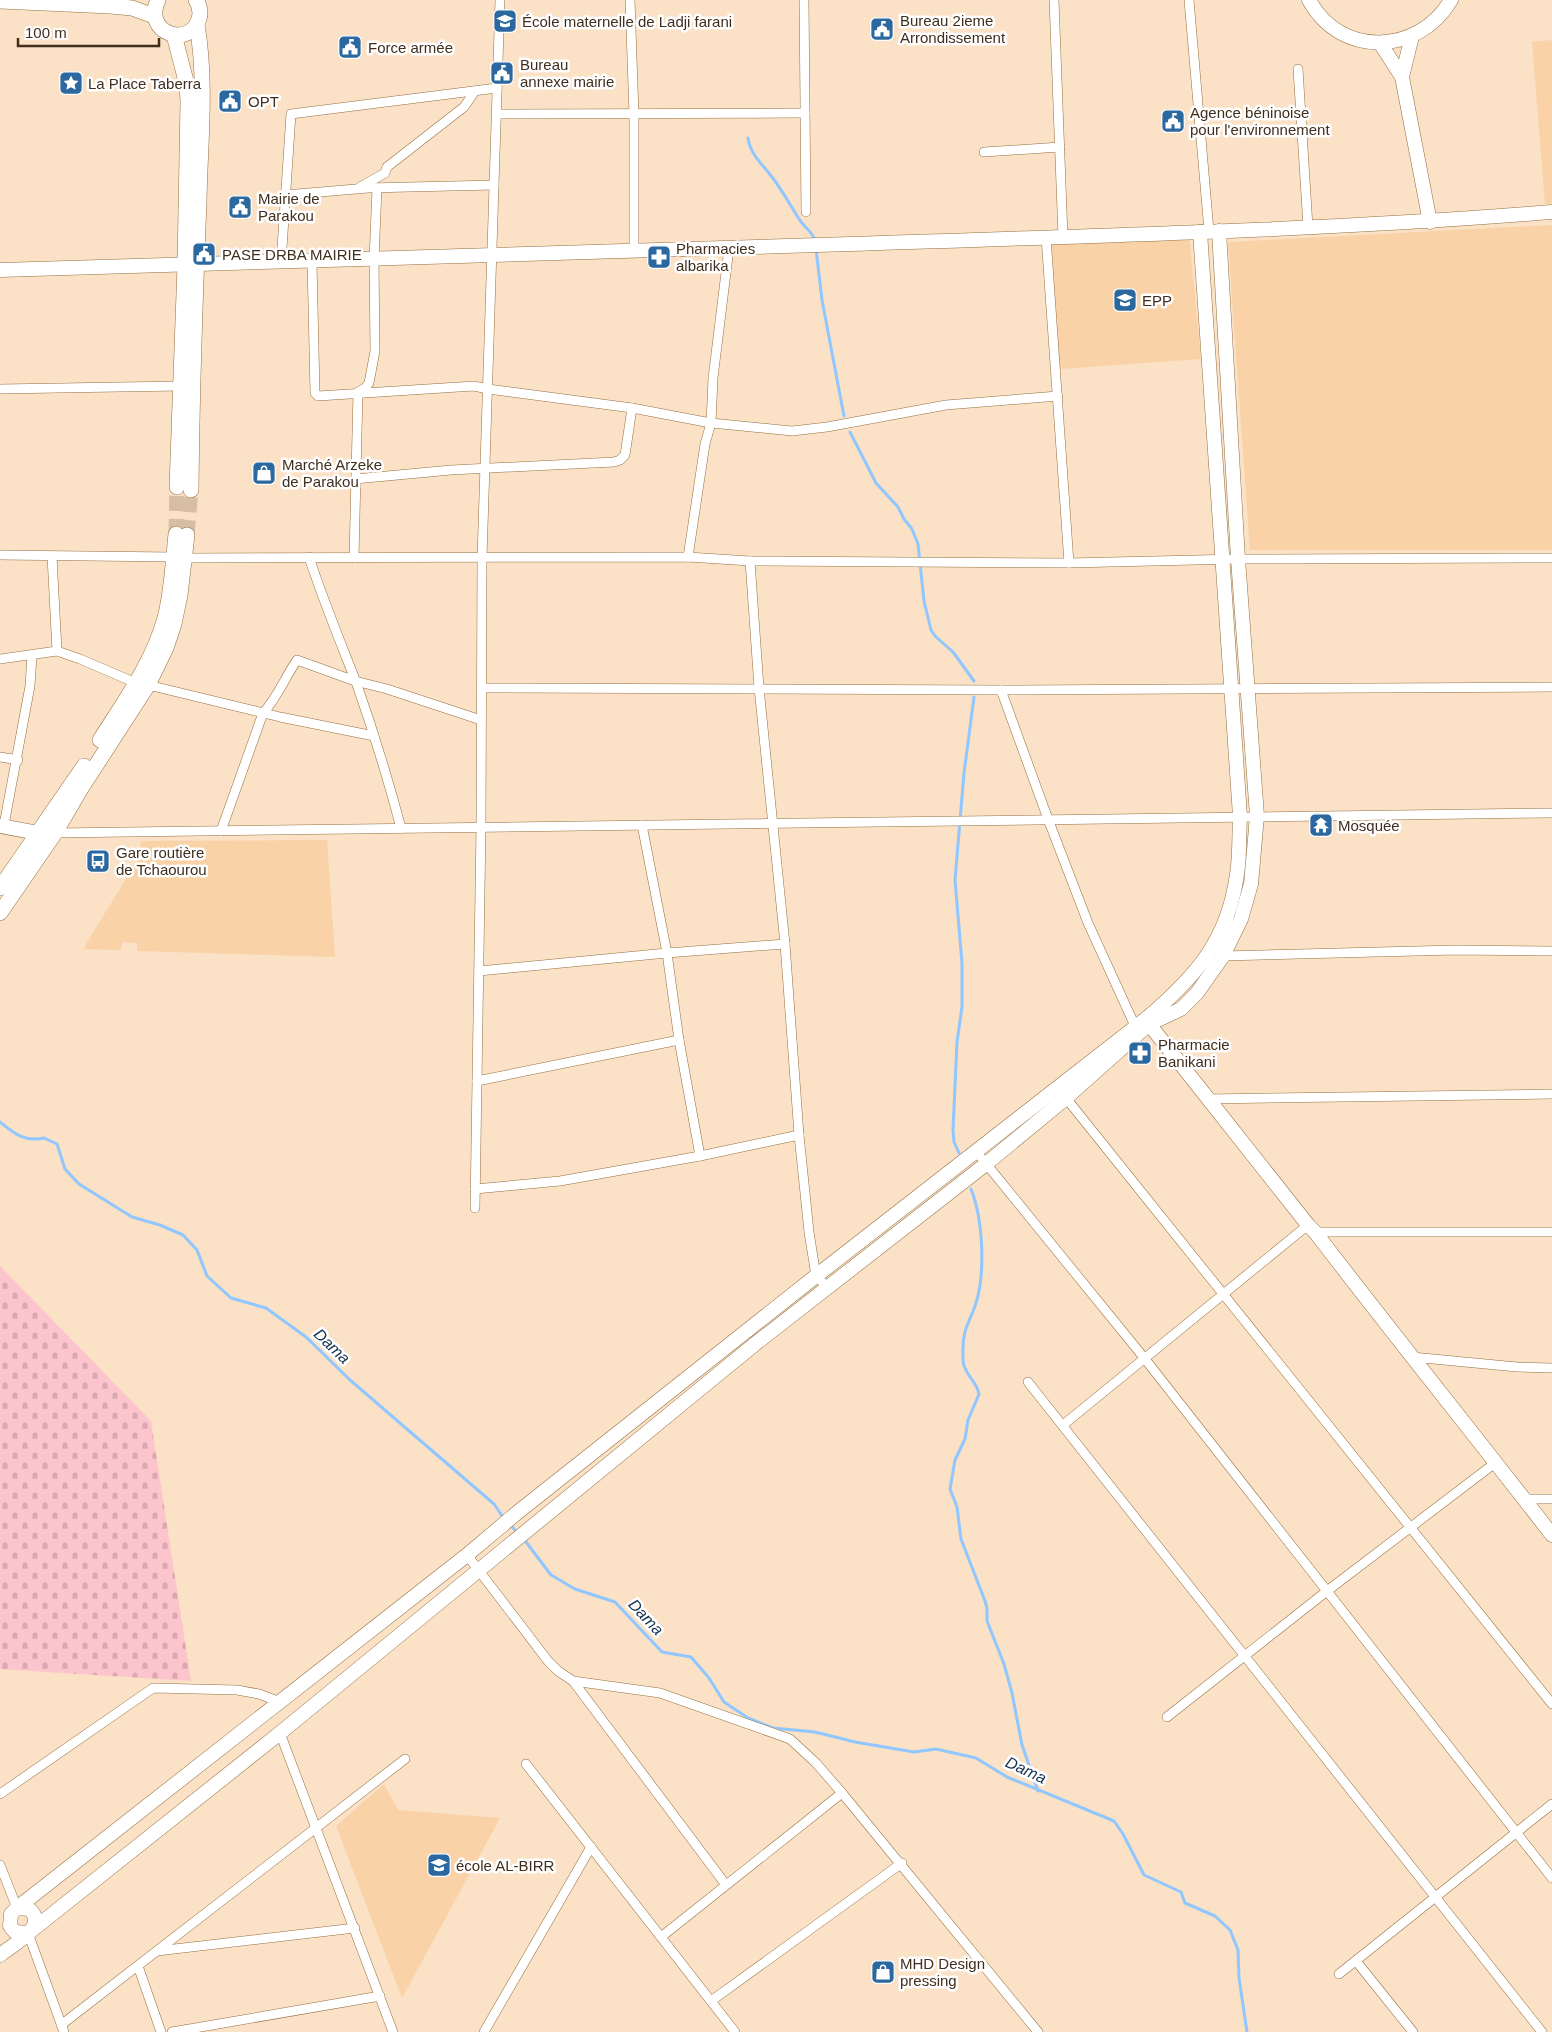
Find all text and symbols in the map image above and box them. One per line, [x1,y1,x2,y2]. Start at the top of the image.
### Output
school or university icon: École maternelle de Ladji farani [492,8,518,34]
place label: Bureau 2ieme Arrondissement [900,12,1006,46]
place label: École maternelle de Ladji farani [522,13,732,30]
scale bar [18,15,159,47]
public building icon: Bureau 2ieme Arrondissement [869,16,895,42]
text: 100 m [25,24,67,41]
public building icon: Force armée [337,34,363,60]
place label: Force armée [368,39,453,56]
place label: Bureau annexe mairie [520,56,614,90]
public building icon: Bureau annexe mairie [489,60,515,86]
place icon: La Place Taberra [58,70,84,96]
place label: La Place Taberra [88,75,202,92]
public building icon: OPT [217,88,243,114]
place label: OPT [248,93,279,110]
place label: Agence béninoise pour l'environnement [1190,104,1330,138]
public building icon: Agence béninoise pour l'environnement [1160,108,1186,134]
place label: Mairie de Parakou [258,190,320,224]
public building icon: Mairie de Parakou [227,194,253,220]
place label: Pharmacies albarika [676,240,755,274]
public building icon: PASE DRBA MAIRIE [191,241,217,267]
pharmacy icon: Pharmacies albarika [646,244,672,270]
place label: PASE DRBA MAIRIE [222,246,362,263]
school or university icon: EPP [1112,287,1138,313]
place label: EPP [1142,292,1172,309]
place label: Marché Arzeke de Parakou [282,456,382,490]
shop icon: Marché Arzeke de Parakou [251,460,277,486]
temple icon: Mosquée [1308,812,1334,838]
place label: Mosquée [1338,817,1400,834]
place label: Gare routière de Tchaourou [116,844,207,878]
bus stop icon: Gare routière de Tchaourou [85,848,111,874]
place label: Pharmacie Banikani [1158,1036,1230,1070]
pharmacy icon: Pharmacie Banikani [1127,1040,1153,1066]
water label: Dama [311,1325,353,1367]
water label: Dama [625,1596,667,1638]
water label: Dama [1003,1753,1049,1787]
school or university icon: école AL-BIRR [426,1852,452,1878]
place label: école AL-BIRR [456,1857,555,1874]
place label: MHD Design pressing [900,1955,985,1989]
shop icon: MHD Design pressing [870,1959,896,1985]

